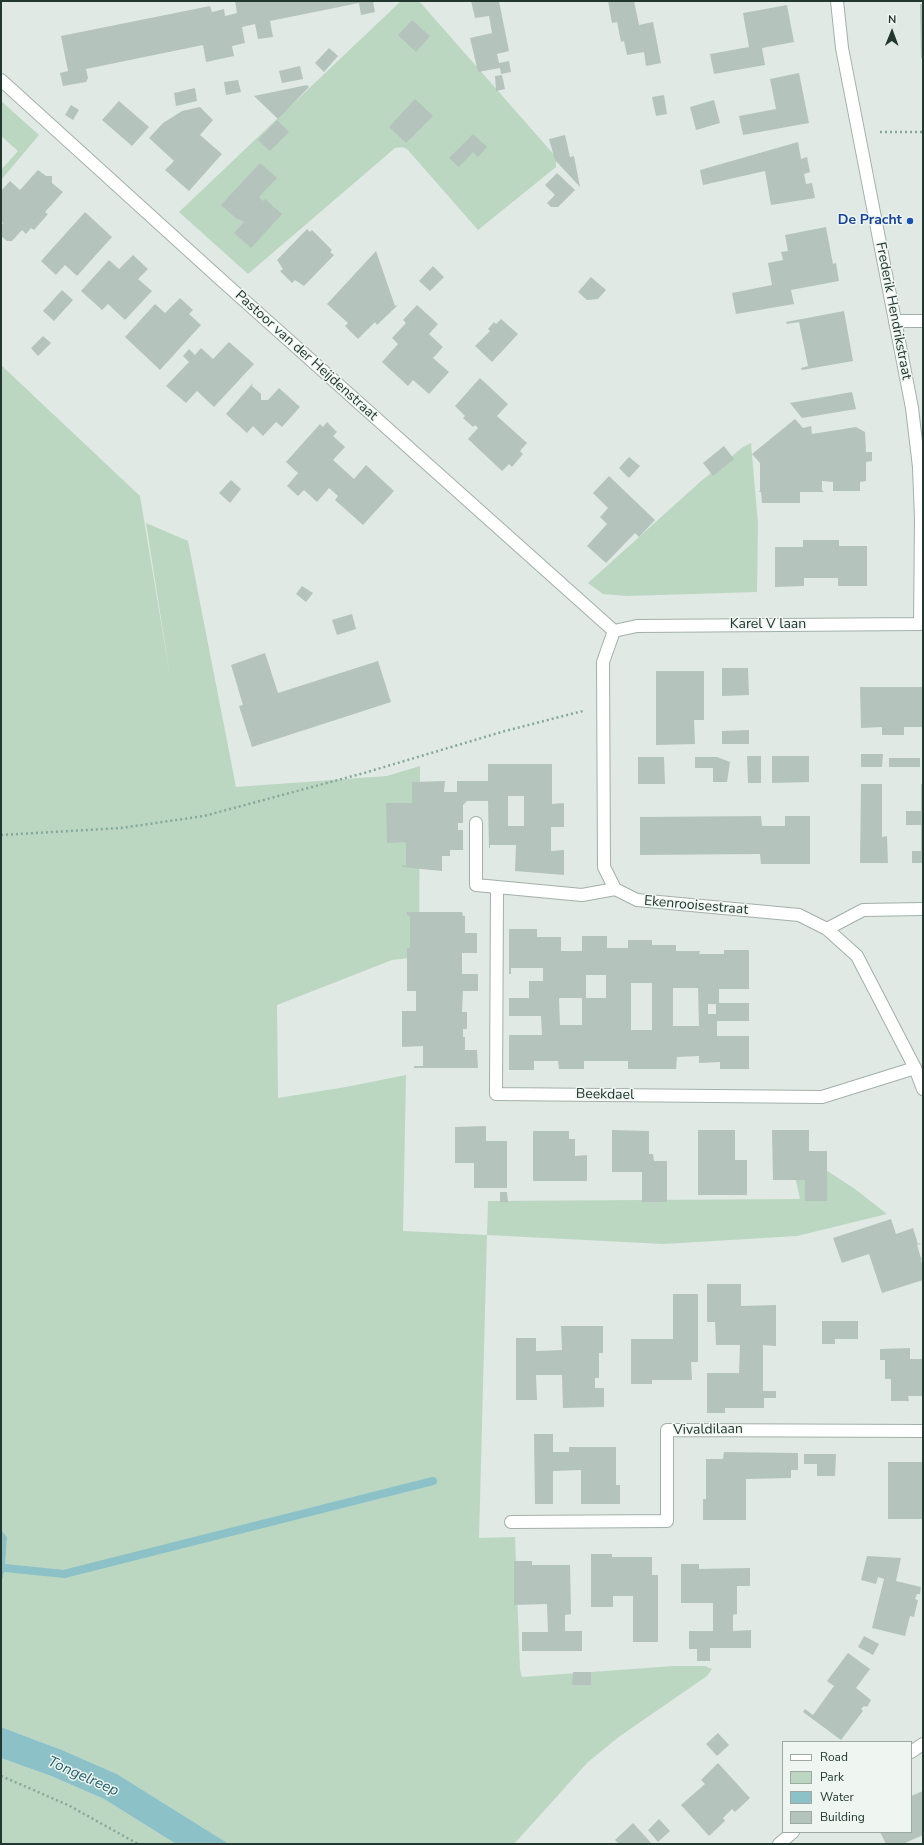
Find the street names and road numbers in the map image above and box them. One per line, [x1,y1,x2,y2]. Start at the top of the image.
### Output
street label: Frederik Hendrikstraat [871,241,915,381]
street label: Pastoor van der Heijdenstraat [231,287,381,425]
street label: Karel V laan [730,617,806,633]
street label: Ekenrooisestraat [643,893,749,919]
street label: Beekdael [576,1086,634,1104]
street label: Vivaldilaan [673,1421,743,1439]

